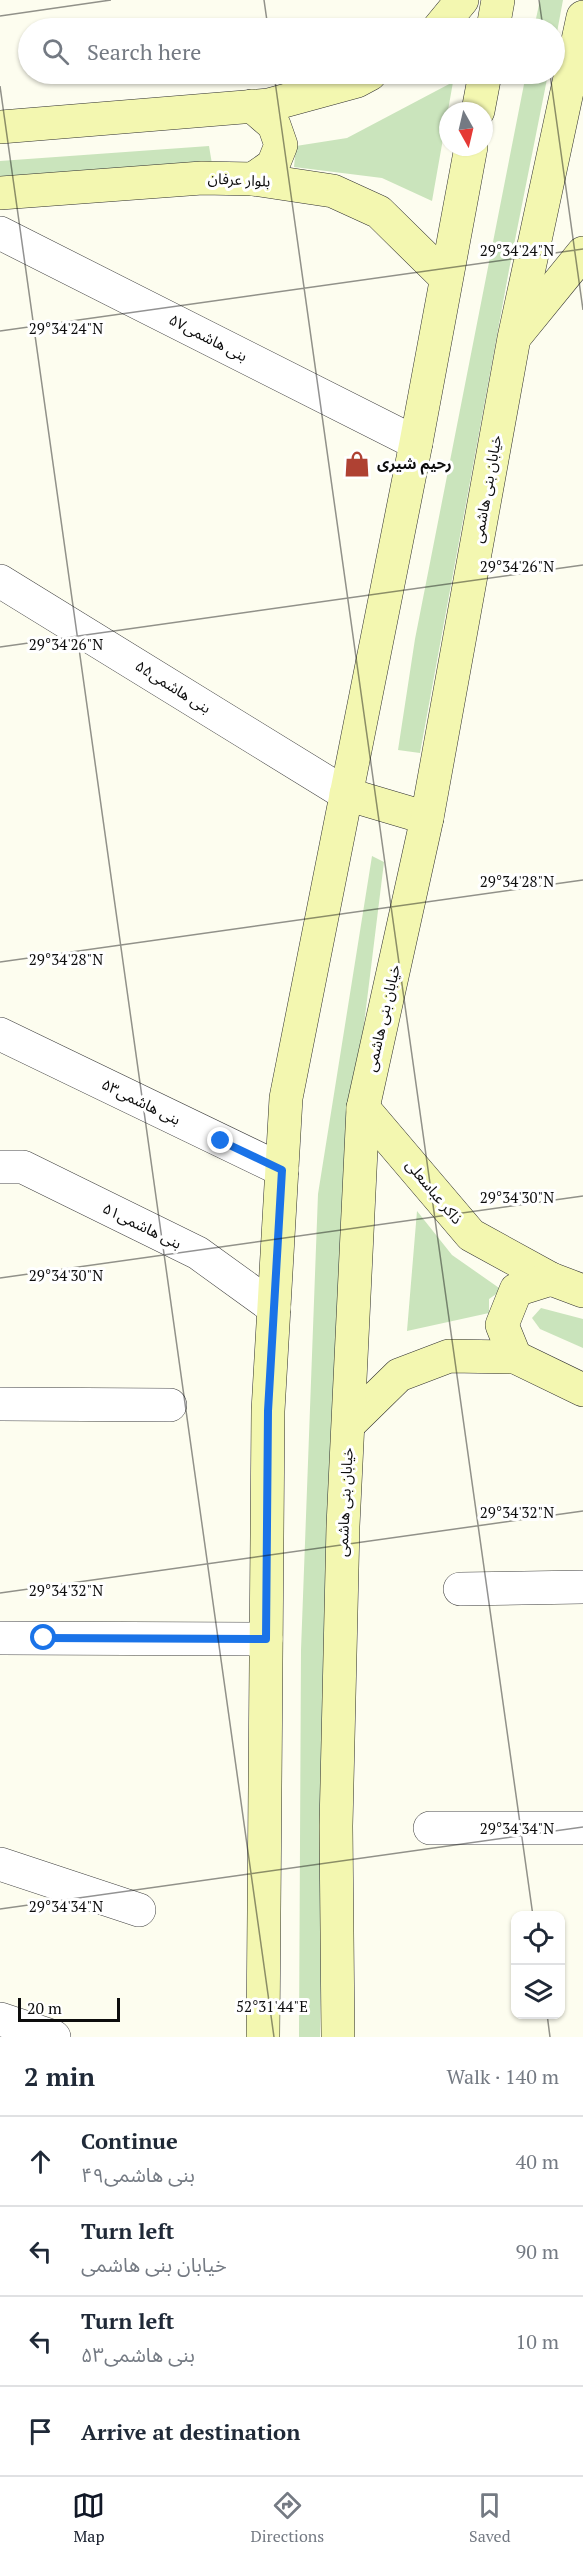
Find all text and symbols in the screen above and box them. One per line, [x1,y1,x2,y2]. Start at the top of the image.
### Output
search box [18,18,565,84]
icon: search [39,35,72,68]
text: Search here [87,37,201,66]
north arrow [439,102,493,156]
street label: بلوار عرفان [207,167,271,191]
text: 29°34'24"N [480,240,554,260]
street label: بنی هاشمی۵۷ [166,309,251,365]
text: 29°34'24"N [29,318,103,338]
street label: خیابان بنی هاشمی [467,433,505,544]
shop icon: رحیم شیری [342,449,372,479]
place label: رحیم شیری [377,453,452,475]
text: 29°34'26"N [480,556,554,576]
text: 29°34'26"N [29,634,103,654]
street label: بنی هاشمی۵۵ [132,655,215,717]
text: 29°34'28"N [480,871,554,891]
text: 29°34'28"N [29,949,103,969]
street label: خیابان بنی هاشمی [360,962,404,1073]
street label: بنی هاشمی۵۳ [99,1073,184,1129]
route end [207,1127,233,1153]
street label: ذاکر عباسعلی [402,1155,468,1228]
text: 29°34'30"N [480,1187,554,1207]
street label: بنی هاشمی۵۱ [100,1197,185,1253]
text: 29°34'30"N [29,1265,103,1285]
street label: خیابان بنی هاشمی [331,1447,357,1557]
text: 29°34'32"N [480,1502,554,1522]
text: 29°34'32"N [29,1580,103,1600]
route start [30,1624,56,1650]
text: 29°34'34"N [480,1818,554,1838]
text: 29°34'34"N [29,1896,103,1916]
map controls [511,1911,565,2019]
button: locate [511,1911,565,1965]
button: layers [511,1965,565,2019]
scale bar [18,1995,120,2022]
text: 52°31'44"E [236,1996,308,2016]
text: 20 m [27,1997,62,2019]
text: 2 min [24,2059,95,2093]
text: Walk · 140 m [447,2063,559,2090]
text: Continue [81,2126,178,2155]
icon: ahead [24,2145,57,2178]
text: 40 m [516,2148,559,2175]
text: بنی هاشمی۴۹ [81,2161,195,2188]
text: Turn left [81,2216,174,2245]
icon: left [24,2235,57,2268]
text: 90 m [516,2238,559,2265]
text: خیابان بنی هاشمی [81,2251,227,2278]
text: Turn left [81,2306,174,2335]
icon: left [24,2325,57,2358]
text: 10 m [516,2328,559,2355]
text: بنی هاشمی۵۳ [81,2341,195,2368]
icon: arrive [24,2415,57,2448]
text: Arrive at destination [81,2417,300,2446]
tab: Map [72,2489,105,2547]
tab: Directions [250,2489,324,2547]
tab: Saved [469,2489,511,2547]

